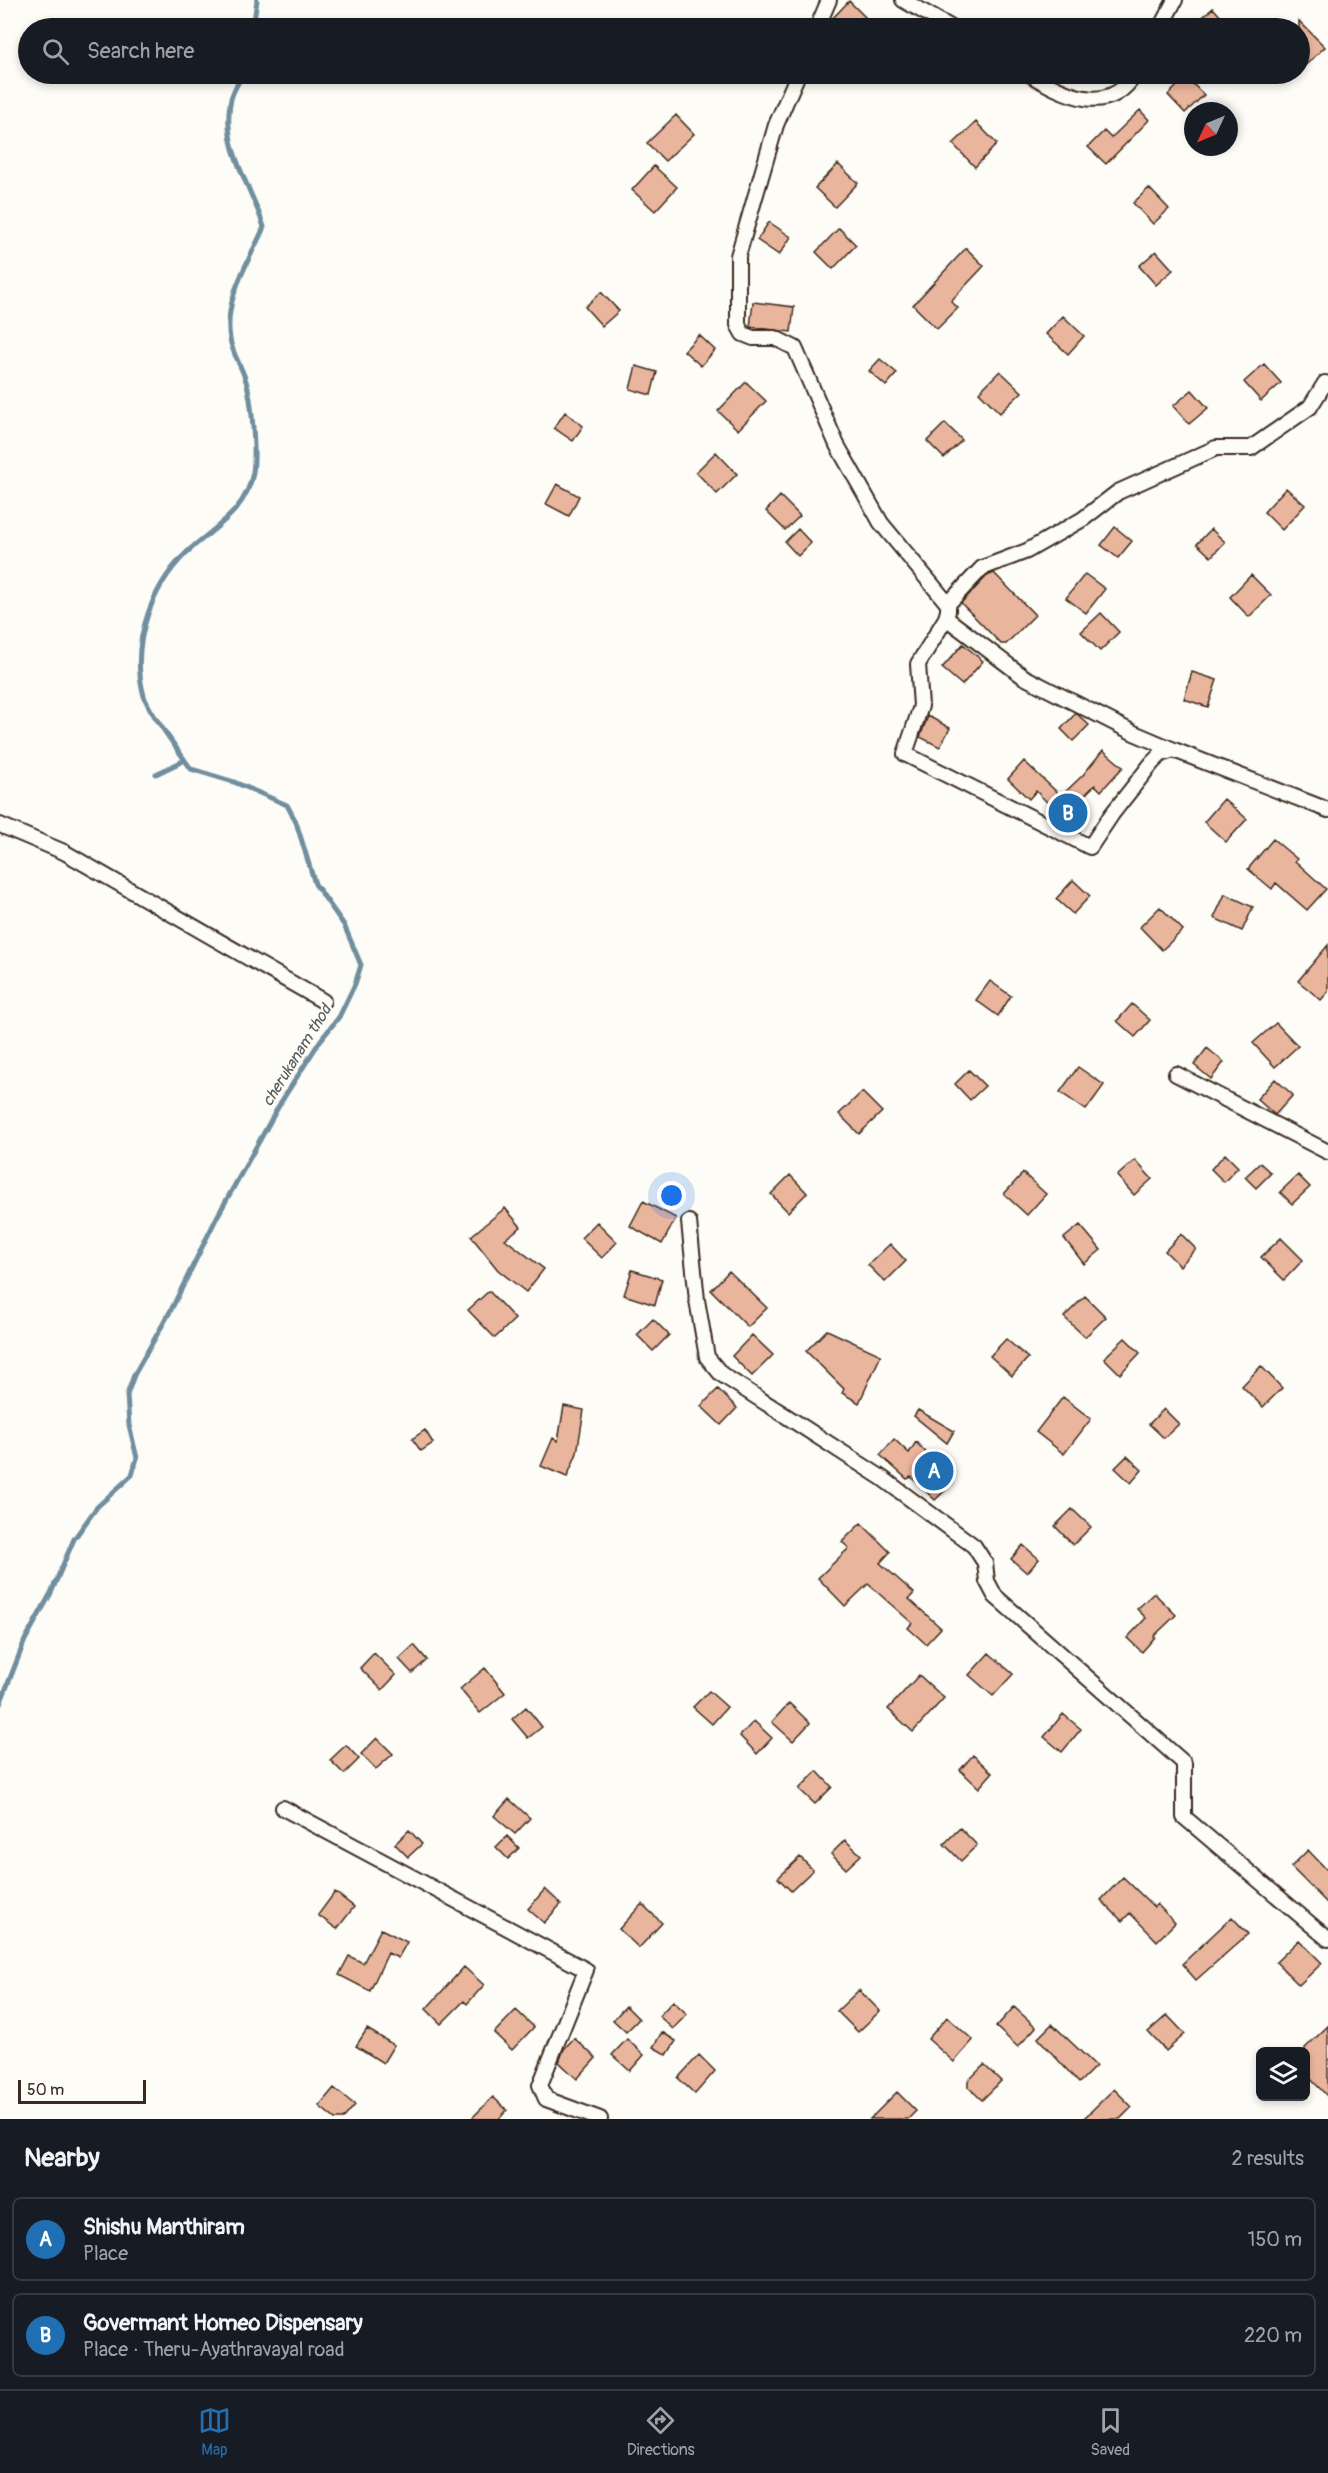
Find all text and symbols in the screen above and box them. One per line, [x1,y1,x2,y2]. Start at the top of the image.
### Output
search box [18,18,1310,84]
icon: search [39,35,72,68]
text: Search here [87,37,194,65]
north arrow [1184,102,1238,156]
pin: B [1048,790,1088,836]
water label: cherukanam thod [258,999,337,1110]
your location [657,1181,686,1210]
pin: A [914,1448,954,1494]
map controls [1256,2047,1310,2101]
button: layers [1256,2047,1310,2101]
scale bar [18,2077,146,2104]
text: 50 m [27,2080,64,2100]
text: Nearby [24,2142,100,2174]
text: 2 results [1232,2146,1304,2171]
text: Shishu Manthiram [83,2213,245,2241]
text: A [39,2227,52,2252]
text: 150 m [1248,2227,1302,2252]
text: Place [83,2241,128,2266]
text: Govermant Homeo Dispensary [83,2309,363,2337]
text: B [40,2323,51,2348]
text: 220 m [1244,2323,1302,2348]
text: Place · Theru-Ayathravayal road [83,2337,344,2362]
tab: Map [198,2404,231,2460]
tab: Directions [627,2404,695,2460]
tab: Saved [1090,2404,1130,2460]

